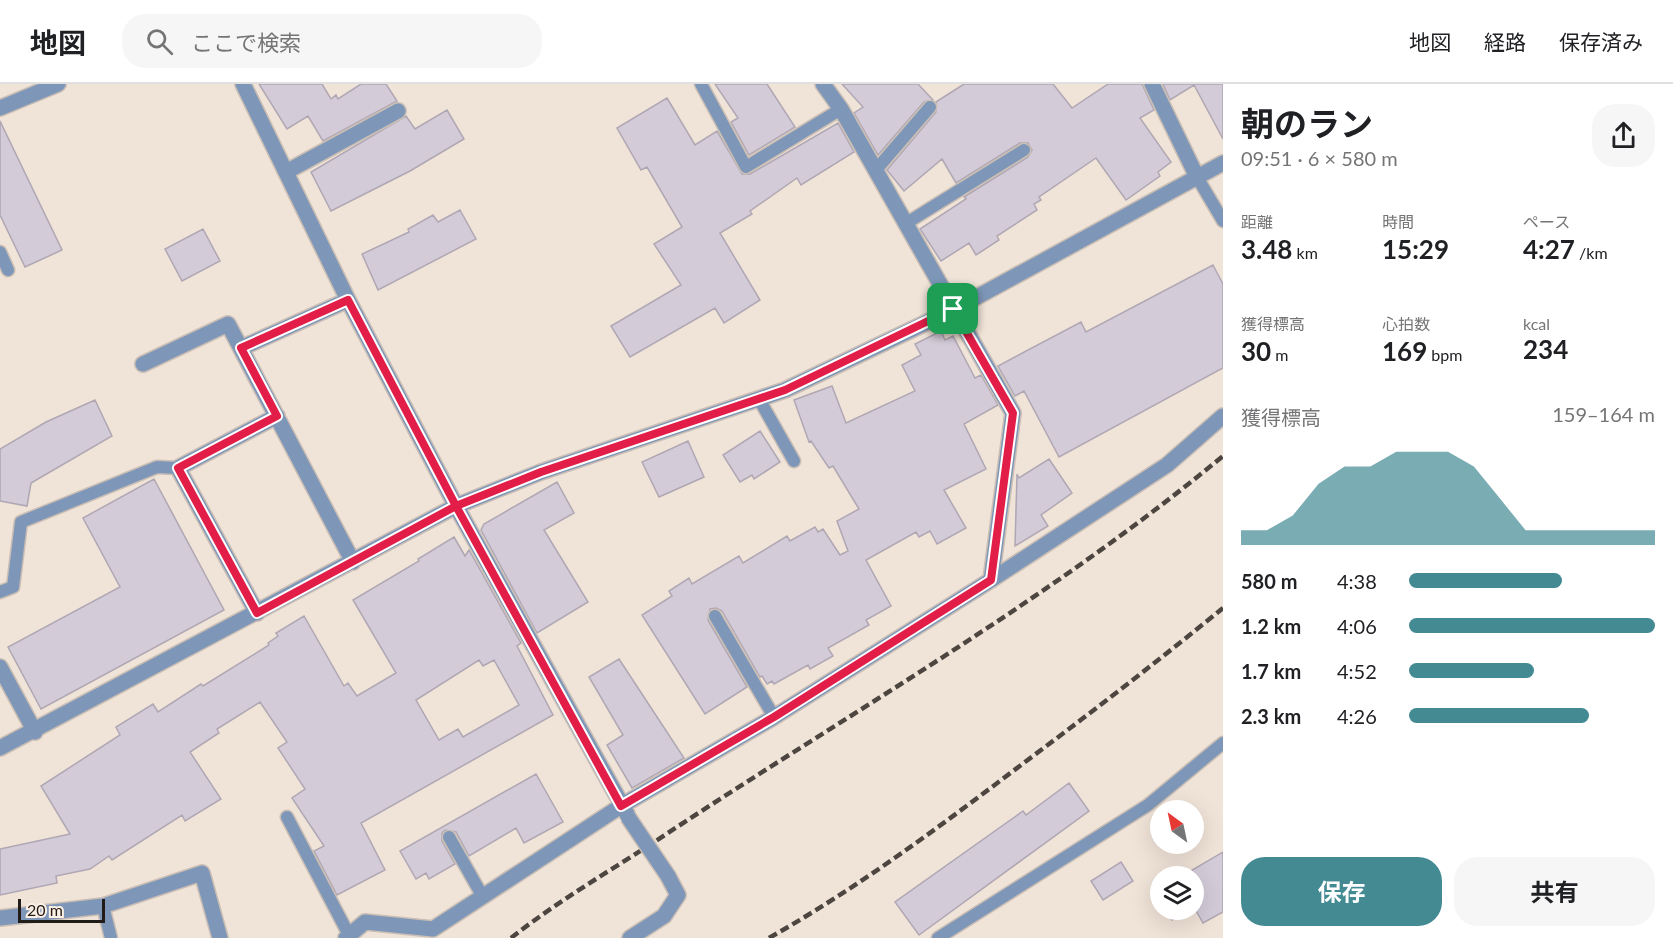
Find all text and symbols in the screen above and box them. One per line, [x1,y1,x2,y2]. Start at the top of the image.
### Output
search box [122,14,542,68]
text: 地図 [30,25,86,59]
icon: search [143,25,176,58]
text: ここで検索 [191,29,301,56]
text: 地図 [1409,29,1451,54]
text: 経路 [1484,29,1526,54]
text: 保存済み [1559,29,1643,54]
text: 朝のラン [1241,103,1373,143]
button: share [1592,104,1655,167]
text: 09:51 · 6 × 580 m [1241,146,1398,170]
text: 距離 [1241,212,1273,231]
text: 時間 [1382,212,1414,231]
text: ペース [1523,212,1570,231]
text: 3.48 [1241,233,1292,265]
text: 15:29 [1382,233,1449,265]
text: 4:27 [1523,233,1575,265]
text: km [1292,243,1318,262]
text: /km [1575,243,1608,262]
pin [927,283,978,334]
icon: arrive [936,292,969,325]
text: 獲得標高 [1241,314,1305,333]
text: 心拍数 [1382,314,1430,333]
text: kcal [1523,314,1550,333]
text: 234 [1523,333,1568,365]
text: 30 [1241,335,1271,367]
text: 169 [1382,335,1427,367]
text: m [1271,345,1288,364]
text: bpm [1427,345,1462,364]
text: 159–164 m [1552,402,1655,426]
text: 獲得標高 [1241,405,1321,429]
text: 580 m [1241,569,1297,593]
text: 4:38 [1337,569,1377,593]
text: 1.2 km [1241,614,1301,638]
text: 4:06 [1337,614,1377,638]
text: 1.7 km [1241,659,1301,683]
text: 4:52 [1337,659,1377,683]
text: 2.3 km [1241,704,1301,728]
text: 4:26 [1337,704,1377,728]
north arrow [1150,800,1204,854]
map controls [1150,800,1204,920]
button: 保存 [1241,857,1442,926]
button: 共有 [1454,857,1655,926]
button: layers [1150,866,1204,920]
scale bar [18,896,105,924]
text: 20 m [27,900,63,919]

